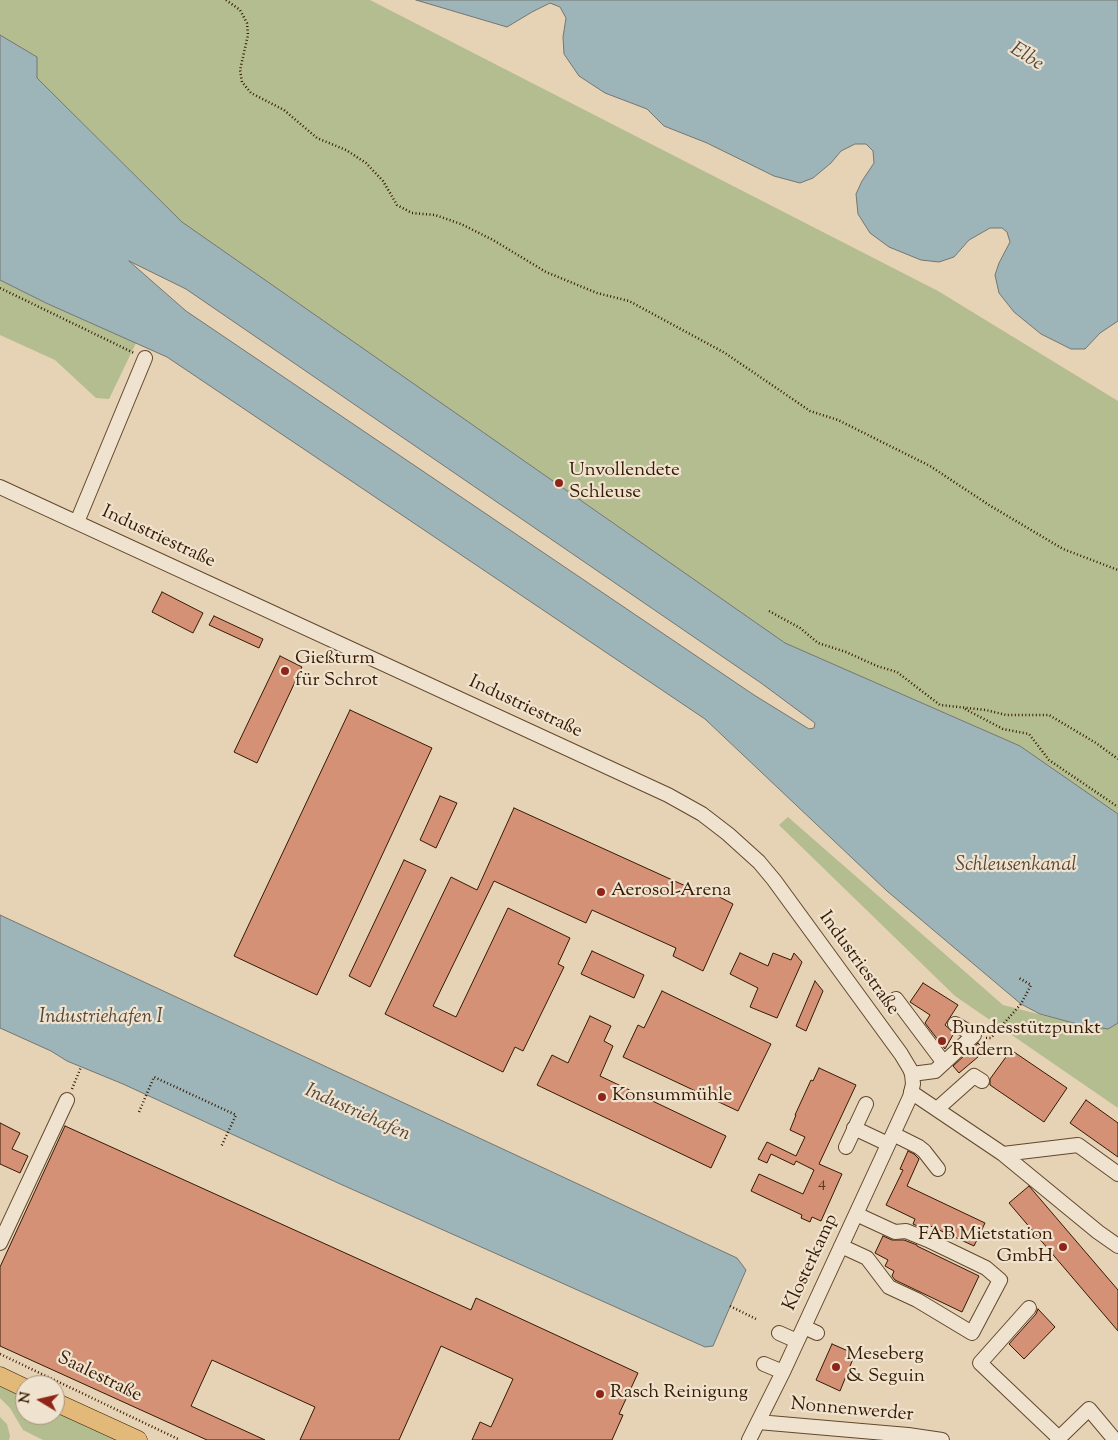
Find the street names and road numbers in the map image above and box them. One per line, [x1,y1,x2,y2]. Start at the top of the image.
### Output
street label: Industriestraße [98,502,218,574]
street label: Industriestraße [465,672,585,744]
street label: Industriestraße [813,908,903,1020]
street label: Klosterkamp [780,1211,844,1315]
street label: Saalestraße [53,1348,145,1408]
street label: Nonnenwerder [790,1394,914,1428]

